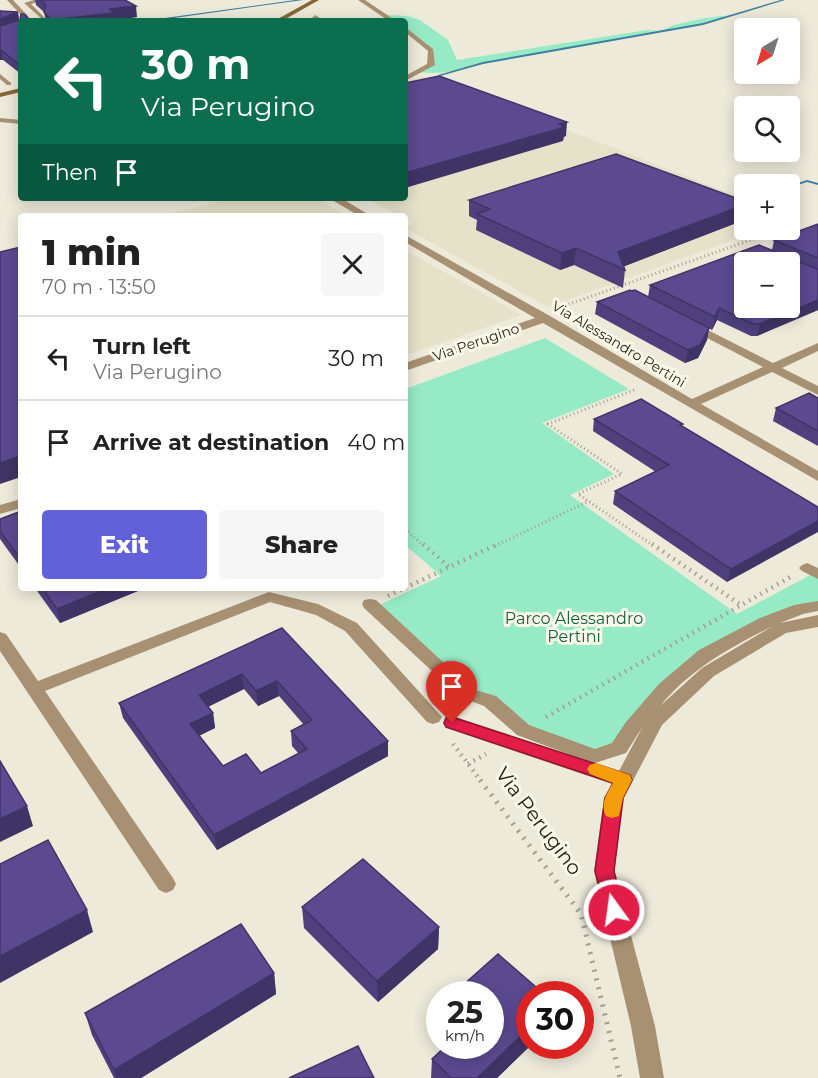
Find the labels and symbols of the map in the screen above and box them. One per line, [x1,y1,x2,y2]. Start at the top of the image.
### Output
north arrow [734,18,800,84]
street label: Via Alessandro Pertini [549,297,689,391]
street label: Via Perugino [430,319,522,365]
park label: Parco Alessandro Pertini [505,609,643,646]
pin [426,661,477,723]
street label: Via Perugino [491,762,587,880]
position arrow [582,878,646,942]
speed limit sign: 30 [516,981,594,1059]

